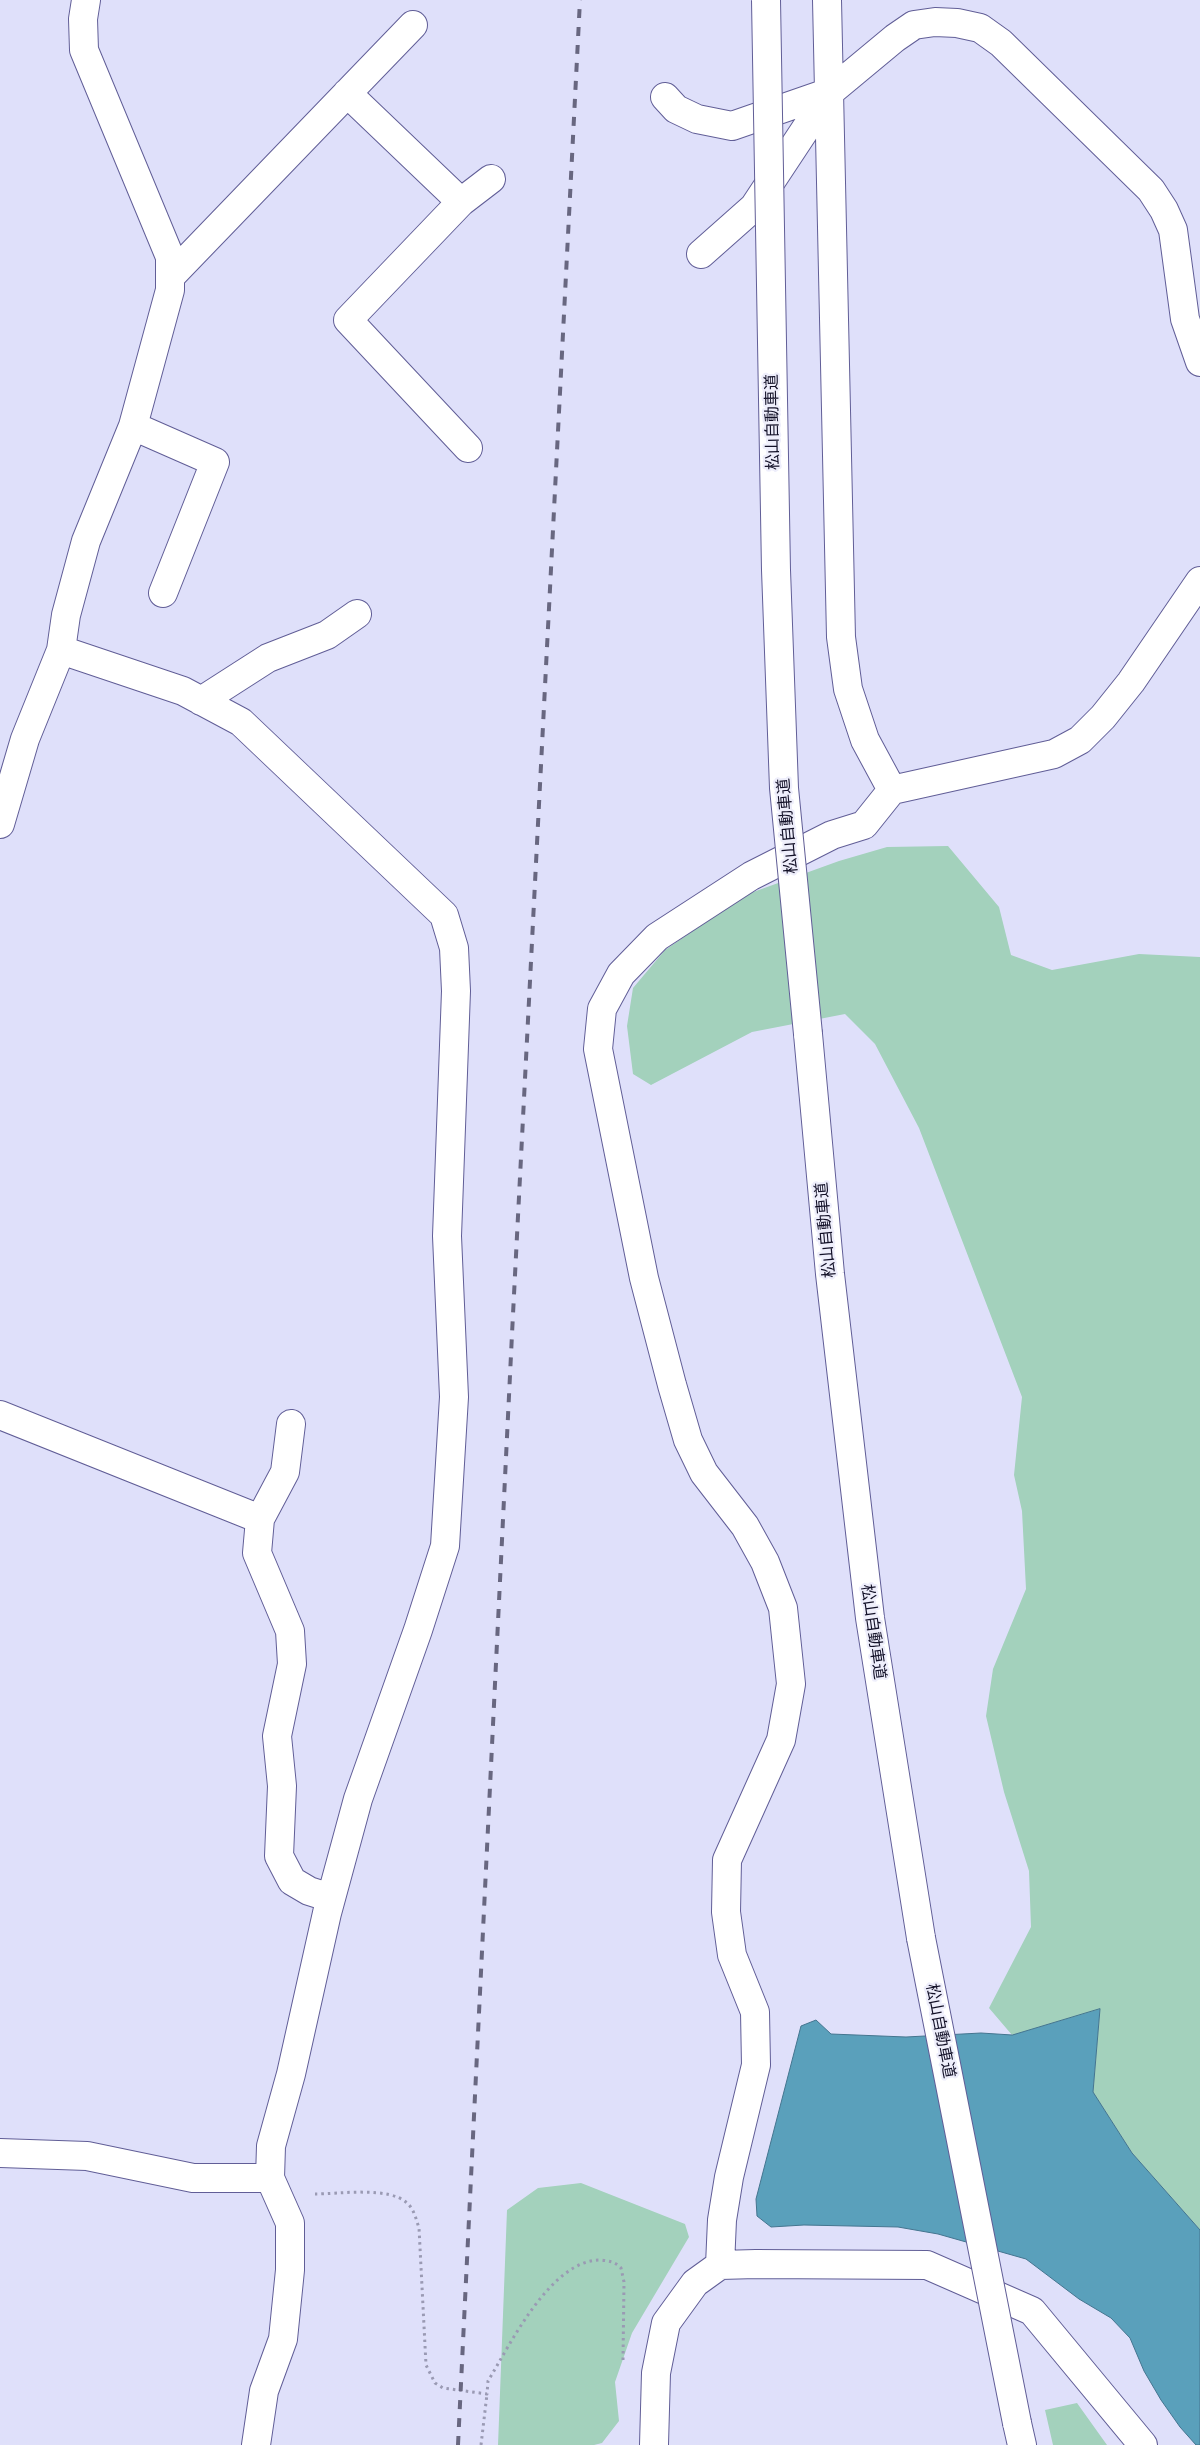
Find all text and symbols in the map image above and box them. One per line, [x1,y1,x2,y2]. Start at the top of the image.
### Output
street label: 松山自動車道 [763,374,783,470]
street label: 松山自動車道 [774,777,802,875]
street label: 松山自動車道 [812,1181,840,1279]
street label: 松山自動車道 [857,1583,889,1681]
street label: 松山自動車道 [921,1982,959,2080]

